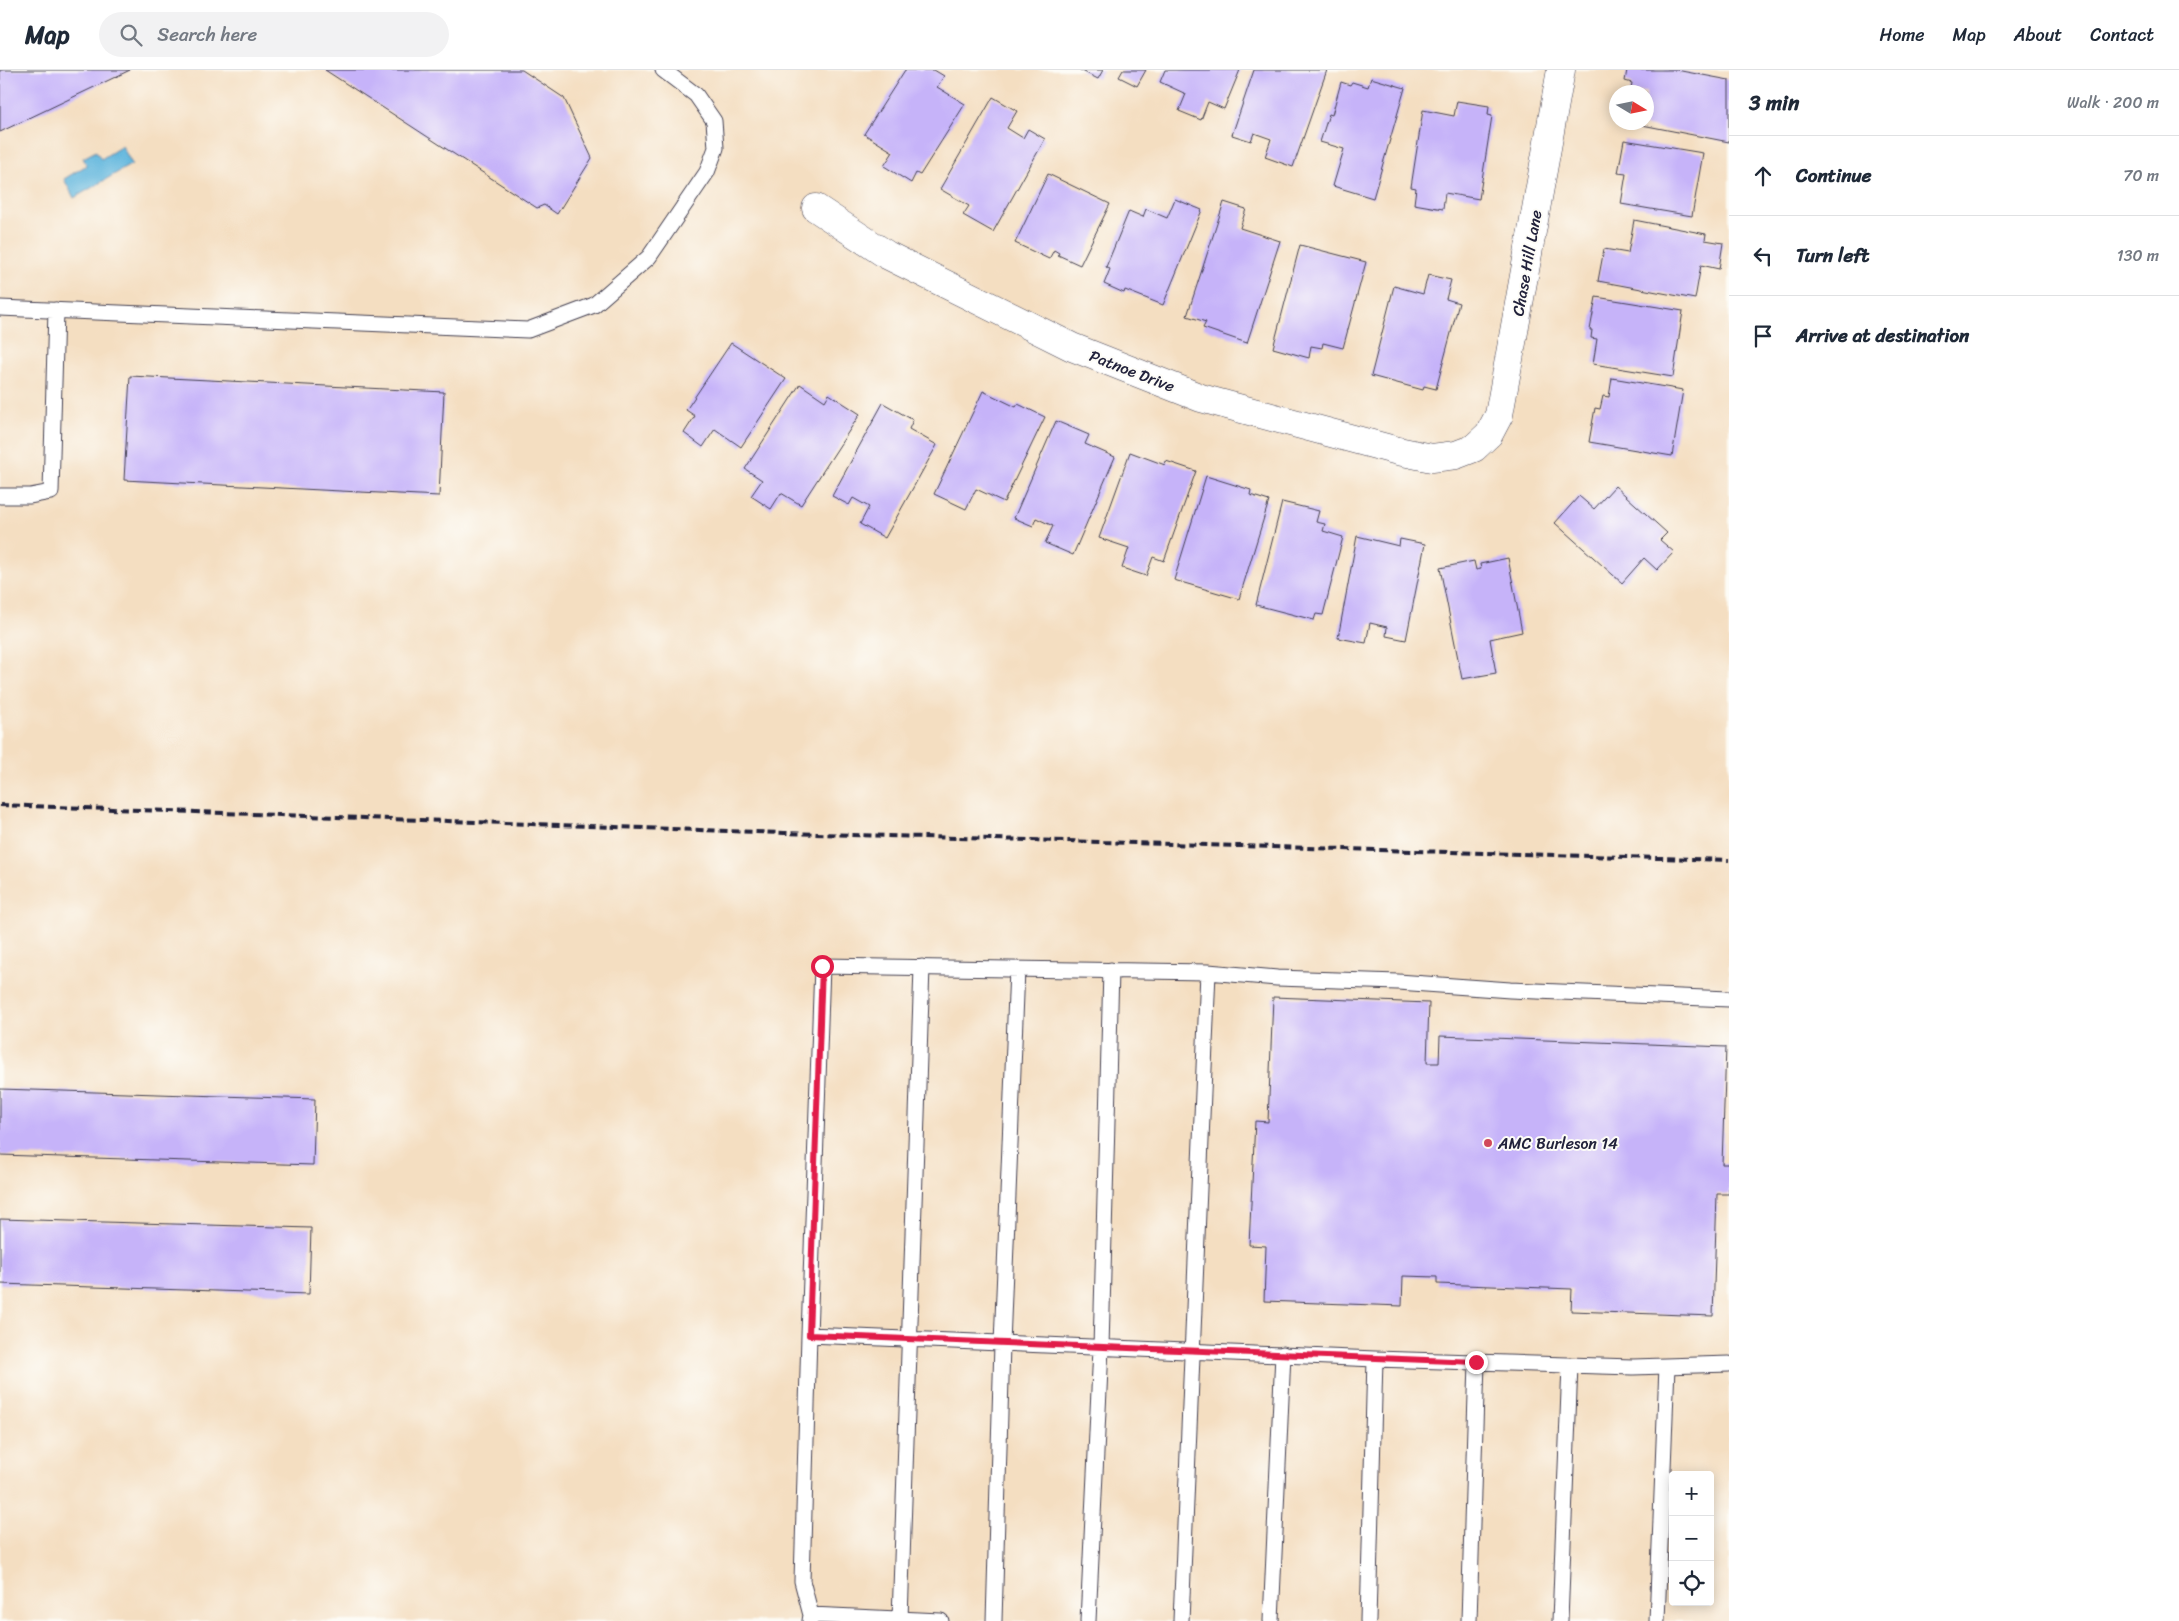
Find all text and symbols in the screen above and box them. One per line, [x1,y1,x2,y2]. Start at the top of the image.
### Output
search box [99,12,449,57]
text: Map [25,14,69,56]
text: Search here [157,18,257,51]
text: Home [1880,19,1925,51]
text: Map [1953,19,1986,51]
text: About [2014,19,2062,51]
text: Contact [2090,19,2154,51]
icon: search [117,21,145,49]
text: 3 min [1749,84,1799,122]
north arrow [1609,85,1654,130]
text: Walk · 200 m [2067,88,2159,117]
text: Continue [1796,159,1872,192]
text: 70 m [2123,161,2159,190]
icon: ahead [1749,162,1777,190]
street label: Chase Hill Lane [1503,208,1551,318]
text: Turn left [1796,239,1869,272]
text: 130 m [2117,241,2159,270]
icon: left [1749,242,1777,270]
text: Arrive at destination [1796,319,1969,352]
icon: arrive [1749,322,1777,350]
street label: Patnoe Drive [1085,341,1179,401]
route start [811,955,834,978]
place label: AMC Burleson 14 [1497,1129,1618,1158]
marker: AMC Burleson 14 [1482,1137,1494,1149]
route end [1465,1351,1488,1374]
map controls [1669,1471,1714,1606]
button: + [1669,1471,1714,1516]
button: − [1669,1516,1714,1561]
button: locate [1669,1561,1714,1606]

